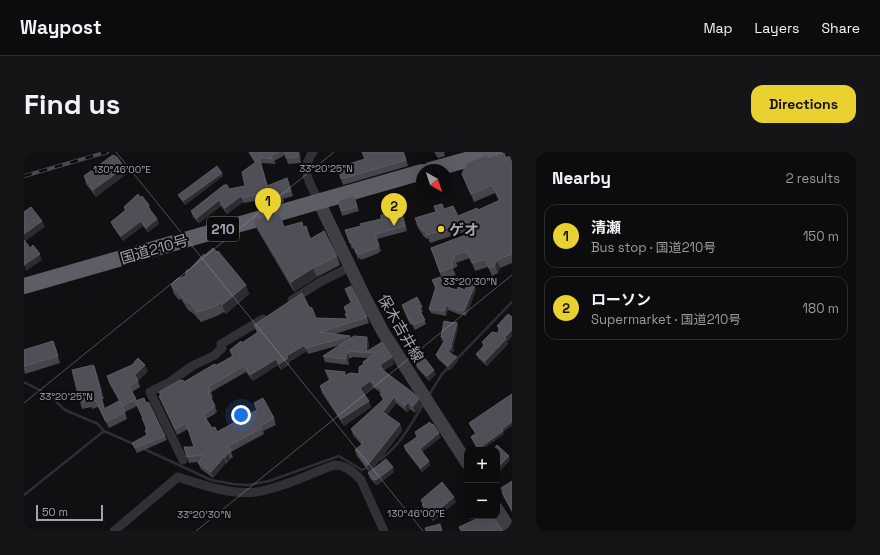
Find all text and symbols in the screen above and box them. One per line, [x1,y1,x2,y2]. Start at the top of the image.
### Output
text: Waypost [20,15,102,40]
text: Map [703,19,733,37]
text: Layers [755,19,799,37]
text: Share [821,19,860,37]
button: Directions [751,85,856,123]
text: Find us [24,86,121,122]
text: 33°20'25"N [299,162,353,175]
text: 130°46'00"E [93,163,151,176]
north arrow [416,164,452,200]
text: Nearby [552,167,611,189]
text: 2 results [786,170,840,187]
pin: 1 [255,188,281,221]
pin: 2 [381,193,407,226]
road number: 210 [207,217,239,241]
text: 清瀬 [591,218,621,237]
place label: ゲオ [449,220,479,239]
marker: ゲオ [436,224,446,234]
text: 1 [563,228,569,245]
text: 150 m [803,228,839,245]
street label: 国道210号 [118,230,190,268]
text: Bus stop · 国道210号 [591,239,716,256]
text: 33°20'30"N [443,275,497,288]
text: ローソン [591,290,651,309]
street label: 保木吉井線 [374,291,428,365]
text: 2 [562,300,570,317]
text: 180 m [803,300,839,317]
text: Supermarket · 国道210号 [591,311,741,328]
text: 33°20'25"N [39,390,93,403]
your location [231,405,251,425]
map controls [464,447,500,519]
button: + [464,447,500,483]
button: − [464,483,500,519]
scale bar [36,503,103,522]
text: 50 m [42,505,68,519]
text: 130°46'00"E [387,507,445,520]
text: 33°20'30"N [177,508,231,521]

